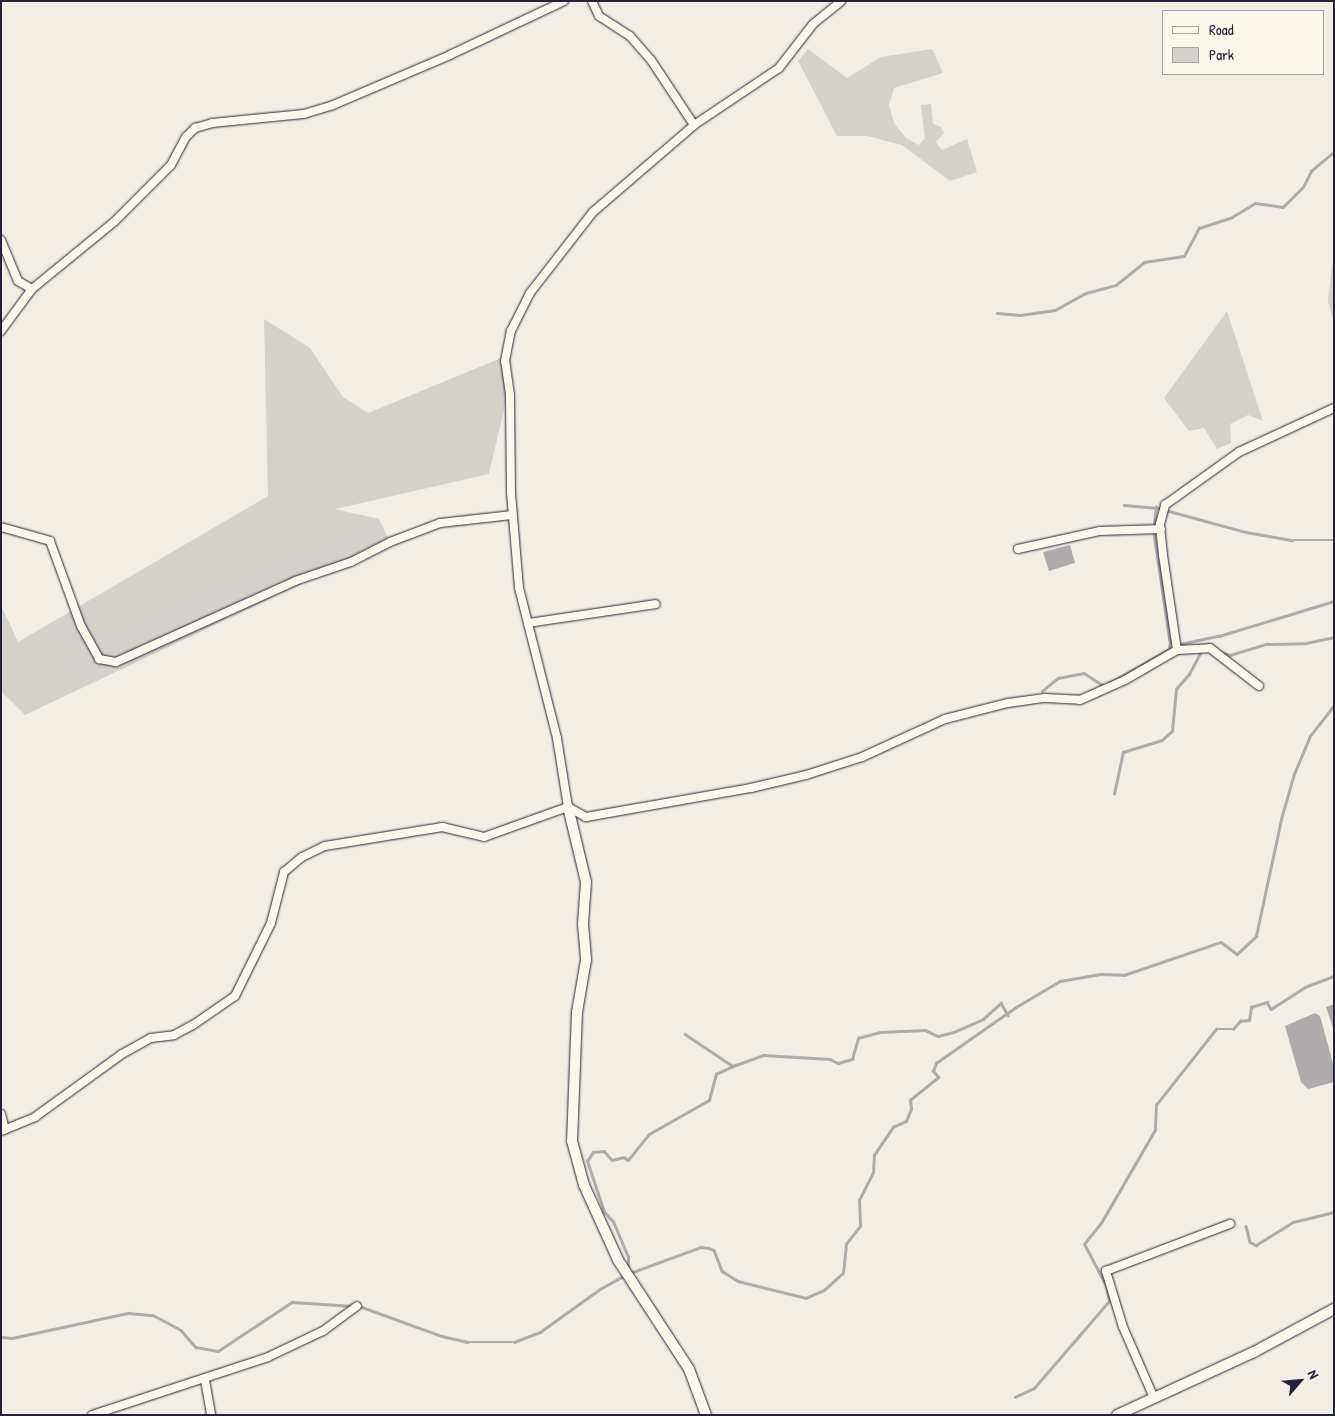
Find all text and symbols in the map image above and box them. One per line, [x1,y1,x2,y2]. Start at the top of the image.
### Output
legend [1162,10,1325,75]
text: Road [1209,19,1234,40]
text: Park [1209,44,1234,65]
north arrow [1275,1356,1325,1406]
text: N [1304,1366,1324,1382]

